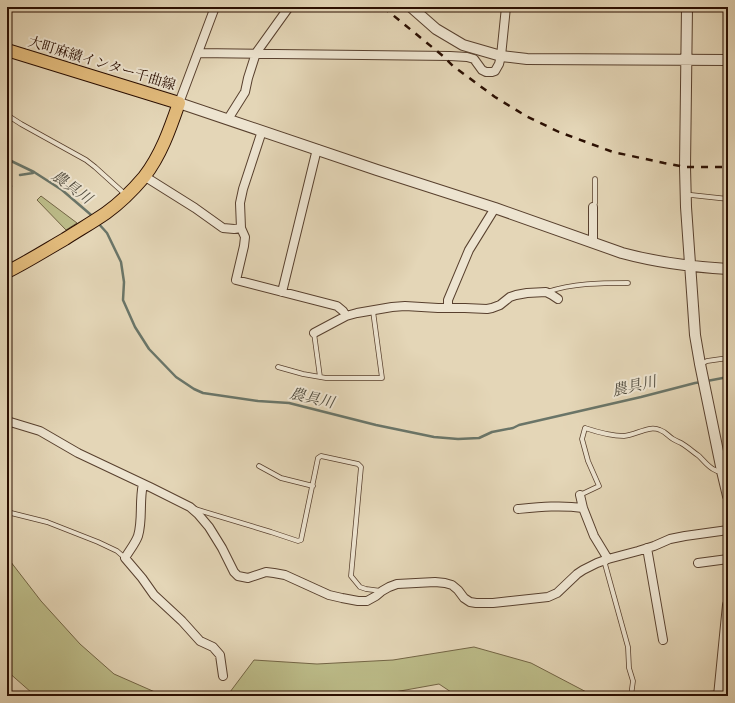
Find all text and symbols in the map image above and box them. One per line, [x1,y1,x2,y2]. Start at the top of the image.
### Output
street label: 大町麻績インター千曲線 [25,33,178,96]
water label: 農具川 [47,166,97,211]
water label: 農具川 [610,372,661,403]
water label: 農具川 [287,384,338,415]

